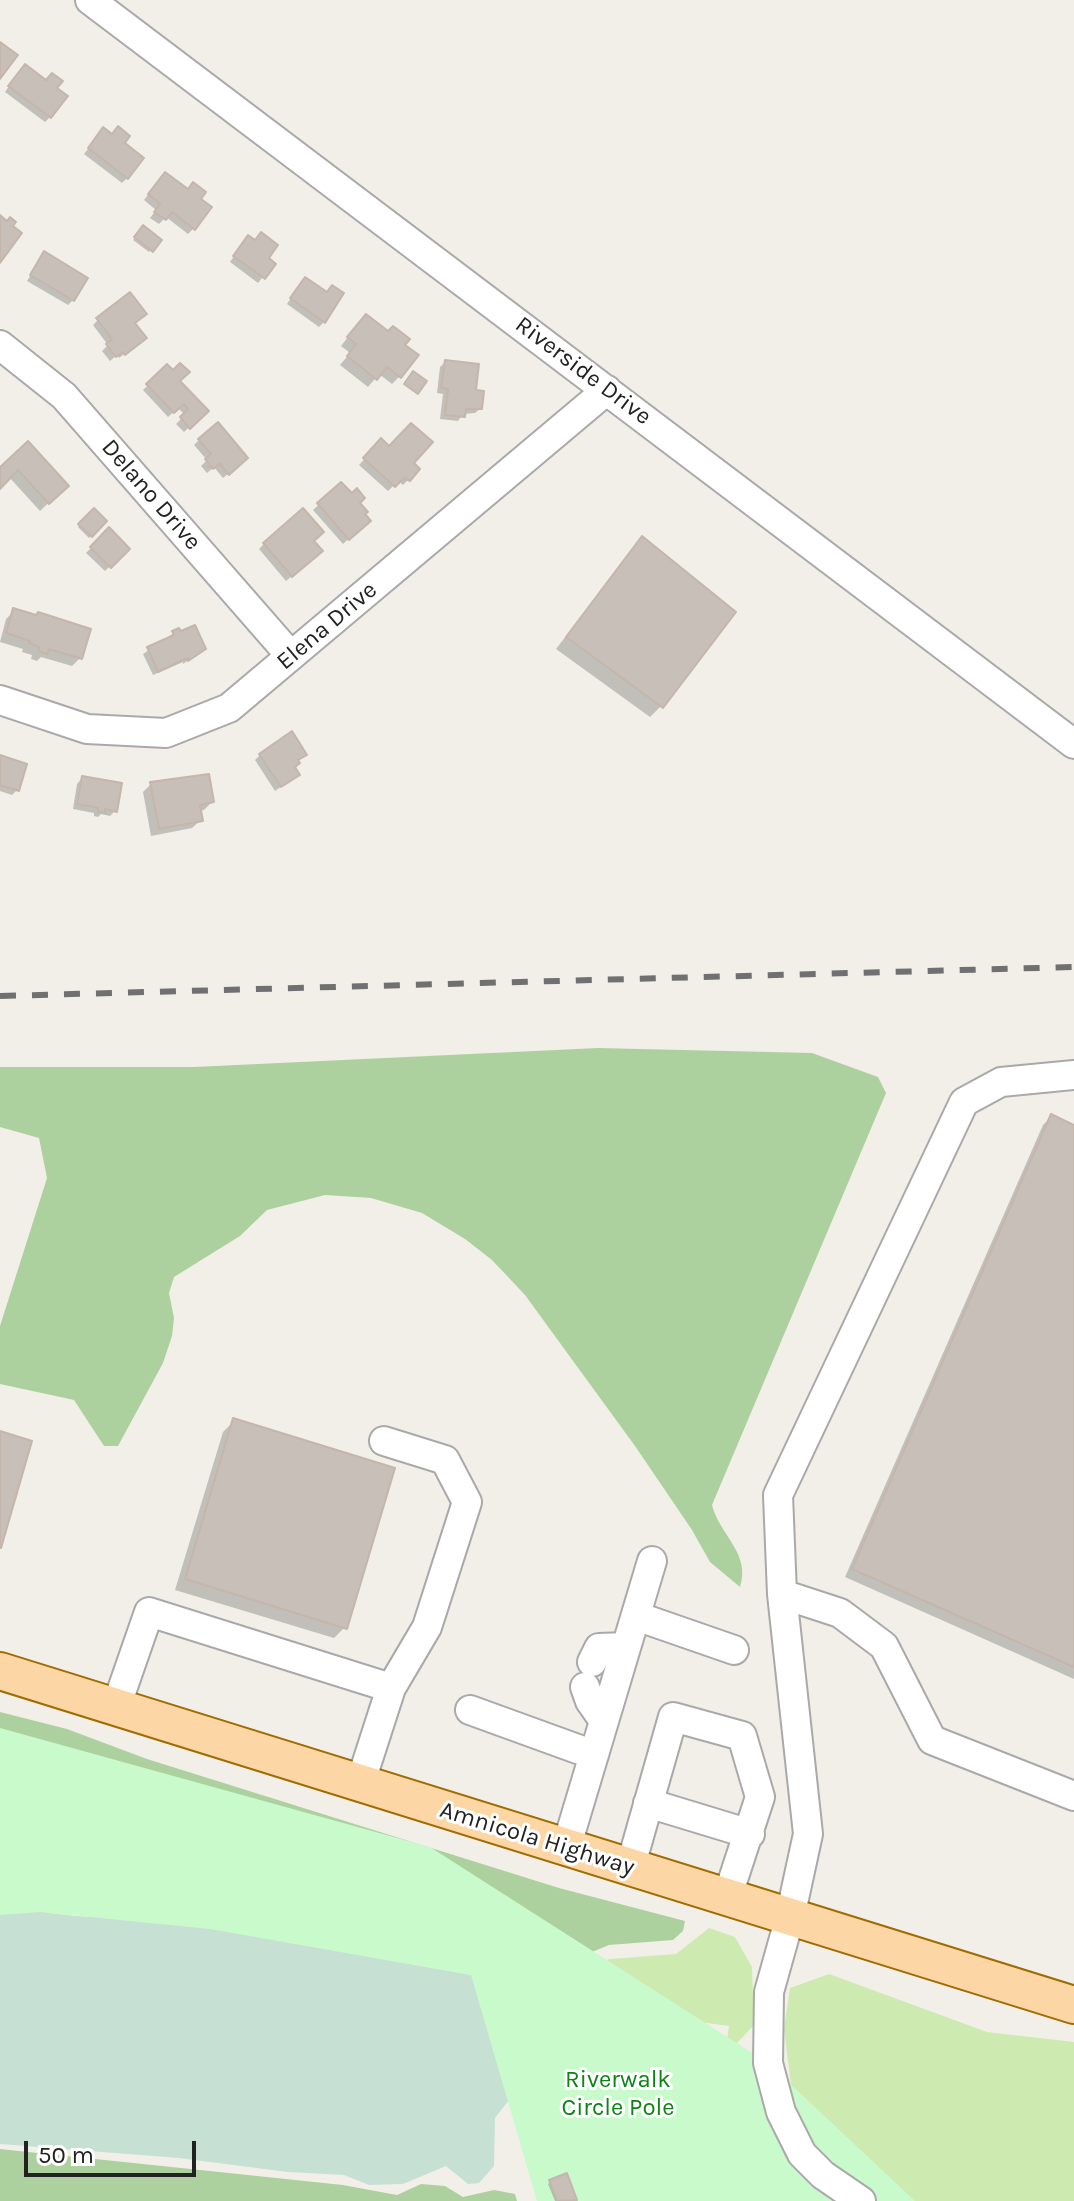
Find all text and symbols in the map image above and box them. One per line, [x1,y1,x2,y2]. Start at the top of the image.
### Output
street label: Riverside Drive [509,310,657,432]
street label: Delano Drive [95,434,207,556]
street label: Elena Drive [271,576,383,676]
street label: Amnicola Highway [436,1796,638,1882]
park label: Riverwalk Circle Pole [561,2066,675,2122]
scale bar [28,2125,200,2175]
text: 50 m [38,2141,94,2169]

